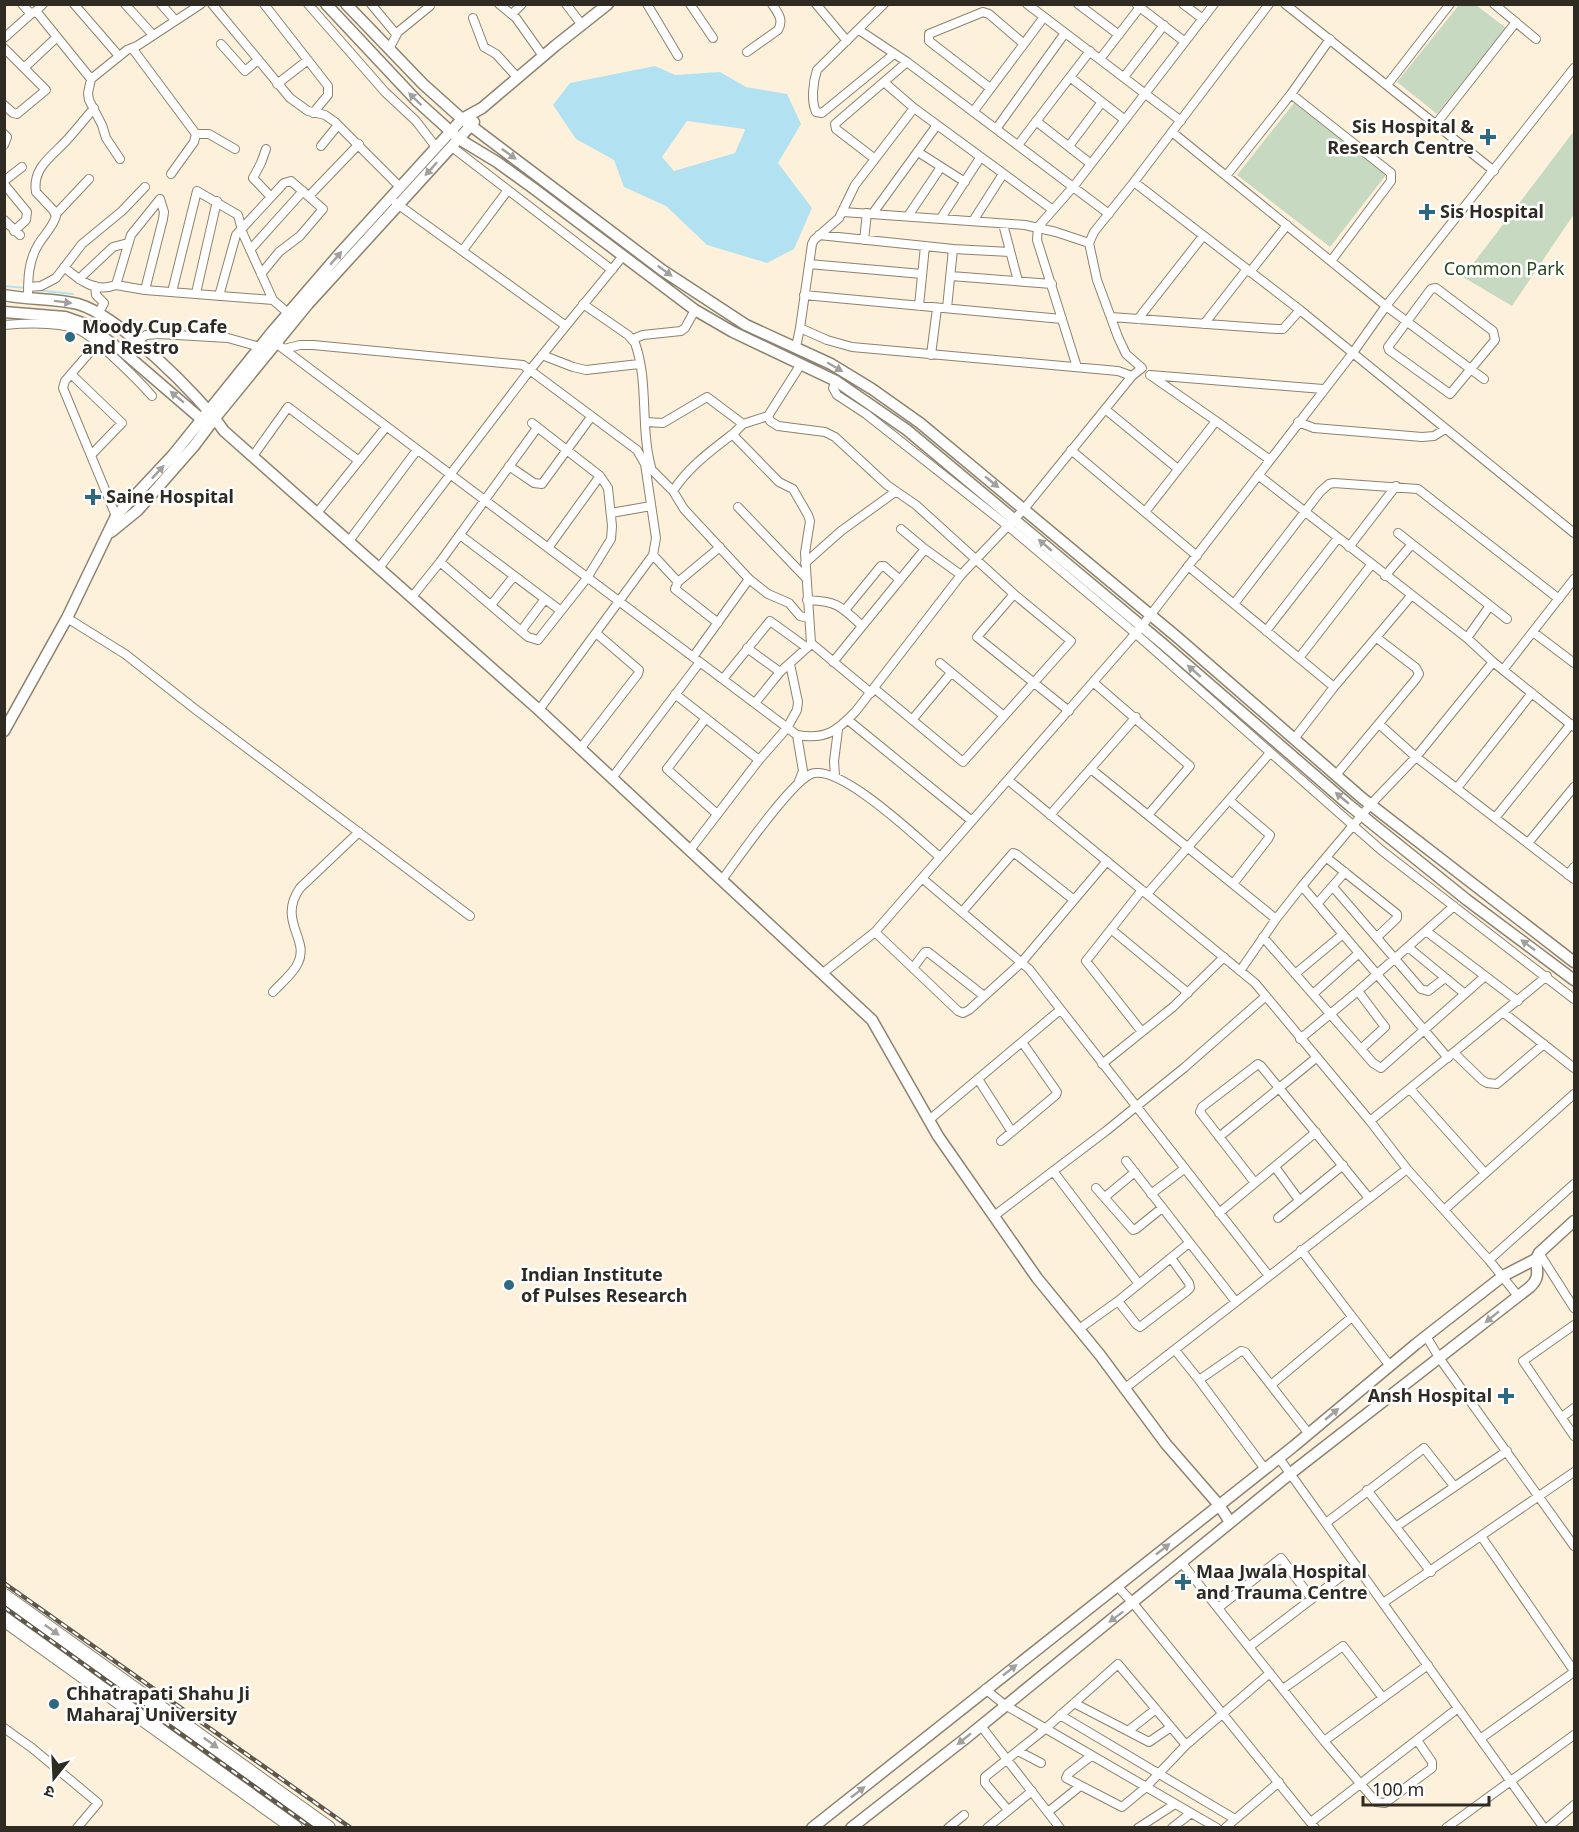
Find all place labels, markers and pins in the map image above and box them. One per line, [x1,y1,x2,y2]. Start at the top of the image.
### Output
place label: Sis Hospital & Research Centre [1327,114,1474,159]
marker: Sis Hospital & Research Centre [1479,128,1497,146]
place label: Sis Hospital [1440,199,1544,223]
marker: Sis Hospital [1418,203,1436,221]
place label: Moody Cup Cafe and Restro [82,314,227,359]
marker: Moody Cup Cafe and Restro [63,330,77,344]
place label: Saine Hospital [106,484,234,508]
marker: Saine Hospital [84,488,102,506]
place label: Indian Institute of Pulses Research [521,1262,687,1307]
marker: Indian Institute of Pulses Research [502,1278,516,1292]
place label: Ansh Hospital [1368,1383,1492,1407]
marker: Ansh Hospital [1497,1387,1515,1405]
place label: Maa Jwala Hospital and Trauma Centre [1196,1559,1367,1604]
marker: Maa Jwala Hospital and Trauma Centre [1174,1573,1192,1591]
place label: Chhatrapati Shahu Ji Maharaj University [66,1681,250,1726]
marker: Chhatrapati Shahu Ji Maharaj University [47,1697,61,1711]

